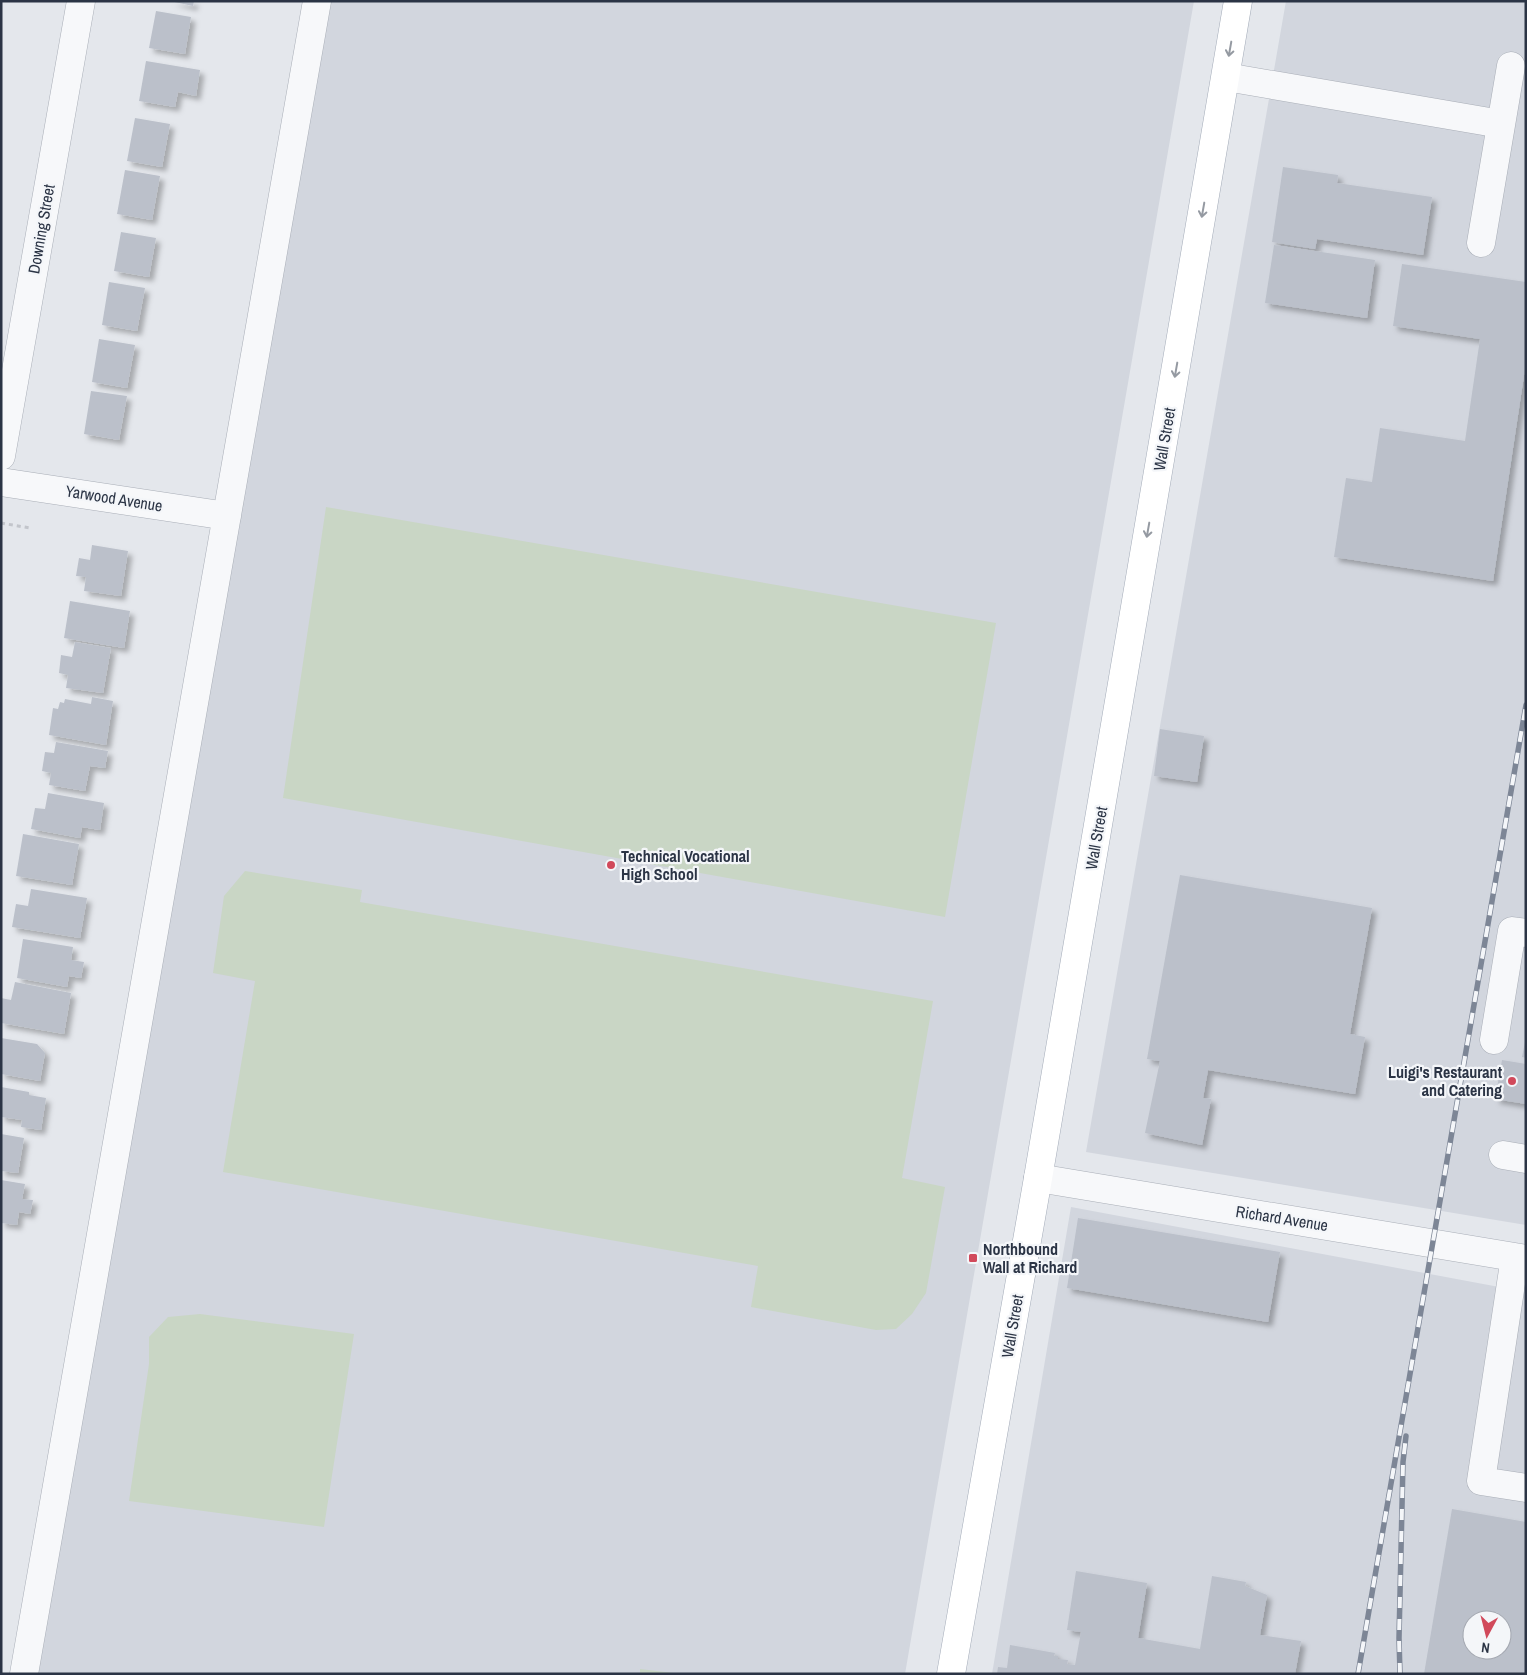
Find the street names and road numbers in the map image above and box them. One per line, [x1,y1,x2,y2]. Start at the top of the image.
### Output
street label: Downing Street [22,182,60,275]
street label: Wall Street [1148,405,1180,472]
street label: Yarwood Avenue [64,479,164,517]
street label: Wall Street [1080,804,1112,871]
street label: Richard Avenue [1234,1200,1330,1236]
street label: Wall Street [996,1292,1028,1359]

